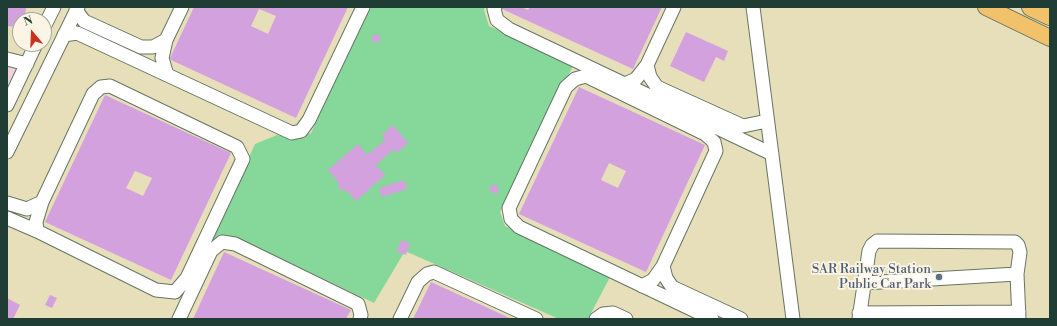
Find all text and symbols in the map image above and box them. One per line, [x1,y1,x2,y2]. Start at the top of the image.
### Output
north arrow [12,12,52,52]
text: N [22,14,35,30]
place label: SAR Railway Station Public Car Park [812,262,931,293]
marker: SAR Railway Station Public Car Park [934,272,944,282]

